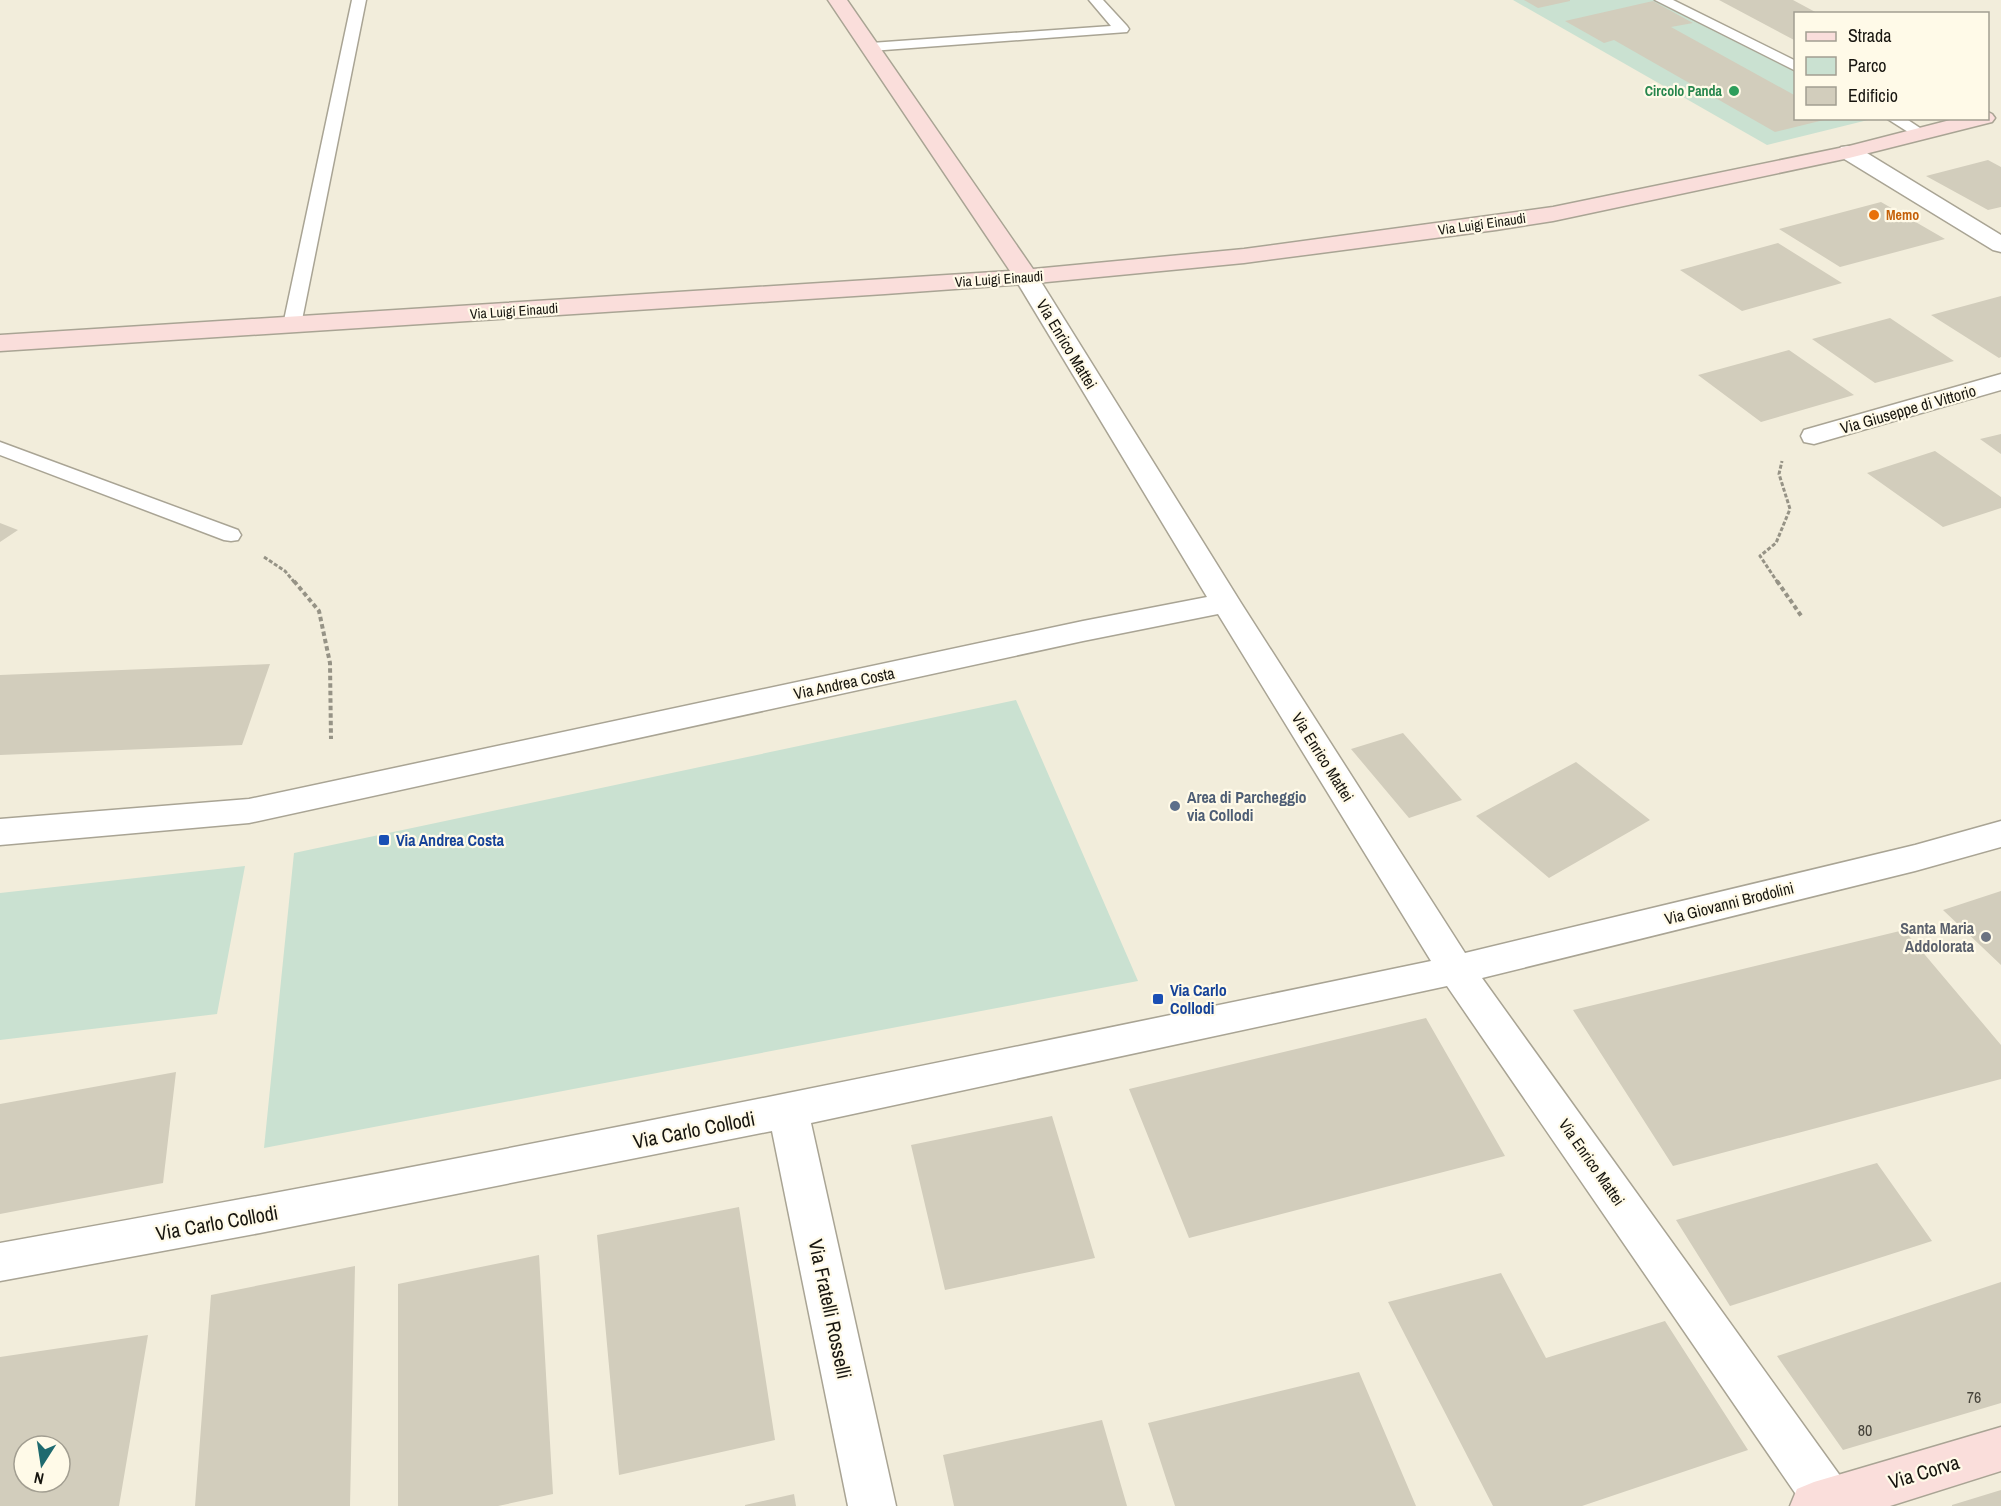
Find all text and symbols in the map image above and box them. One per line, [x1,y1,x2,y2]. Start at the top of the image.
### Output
legend [1794,12,1989,120]
text: Strada [1848,23,1892,48]
text: Parco [1848,53,1887,78]
place label: Circolo Panda [1645,82,1723,100]
text: Edificio [1848,83,1898,108]
marker: Circolo Panda [1727,84,1741,98]
place label: Memo [1886,206,1919,224]
marker: Memo [1867,208,1881,222]
street label: Via Luigi Einaudi [1437,209,1527,239]
street label: Via Luigi Einaudi [954,267,1044,291]
street label: Via Enrico Mattei [1032,295,1102,393]
street label: Via Luigi Einaudi [469,299,559,323]
street label: Via Giuseppe di Vittorio [1838,379,1978,439]
street label: Via Andrea Costa [792,661,897,704]
street label: Via Enrico Mattei [1287,708,1359,806]
place label: Area di Parcheggio via Collodi [1187,786,1307,826]
marker: Area di Parcheggio via Collodi [1168,799,1182,813]
place label: Via Andrea Costa [396,829,505,851]
marker: Via Andrea Costa [377,833,391,847]
street label: Via Giovanni Brodolini [1662,876,1796,930]
place label: Santa Maria Addolorata [1900,917,1975,957]
marker: Santa Maria Addolorata [1979,930,1993,944]
place label: Via Carlo Collodi [1170,979,1227,1019]
marker: Via Carlo Collodi [1151,992,1165,1006]
street label: Via Carlo Collodi [631,1104,757,1155]
street label: Via Enrico Mattei [1554,1114,1630,1210]
street label: Via Carlo Collodi [154,1198,280,1247]
street label: Via Fratelli Rosselli [803,1237,858,1381]
house number: 76 [1967,1386,1981,1408]
house number: 80 [1858,1419,1872,1441]
north arrow [12,1434,72,1494]
street label: Via Corva [1885,1448,1963,1495]
text: N [32,1467,46,1490]

